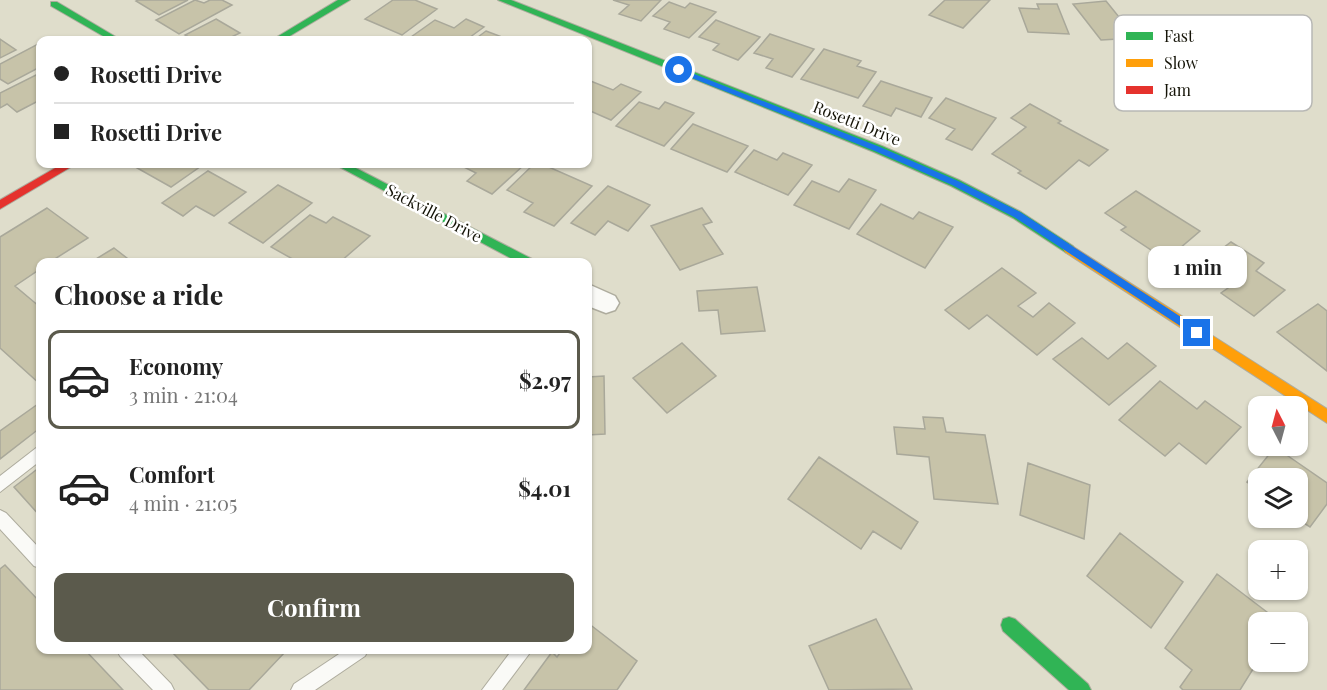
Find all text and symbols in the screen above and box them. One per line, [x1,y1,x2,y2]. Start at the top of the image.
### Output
legend [1114,15,1312,111]
text: Fast [1164,25,1194,46]
text: Slow [1164,52,1199,73]
route start [665,56,692,83]
text: Rosetti Drive [90,59,222,89]
text: Jam [1163,79,1191,100]
street label: Rosetti Drive [810,95,904,150]
text: Rosetti Drive [90,117,222,147]
street label: Sackville Drive [383,178,486,247]
callout: 1 min [1148,246,1246,288]
text: 1 min [1173,253,1222,280]
text: Choose a ride [54,276,223,312]
route end [1183,319,1210,346]
text: Economy [129,351,223,381]
icon: car [57,353,111,407]
text: $2.97 [519,365,571,395]
text: 3 min · 21:04 [129,381,238,408]
north arrow [1248,396,1308,456]
map controls [1248,396,1308,672]
text: Comfort [129,459,215,489]
icon: car [57,461,111,515]
button: layers [1248,468,1308,528]
text: $4.01 [518,473,571,503]
text: 4 min · 21:05 [129,489,237,516]
button: + [1248,540,1308,600]
button: Confirm [54,573,574,642]
button: − [1248,612,1308,672]

